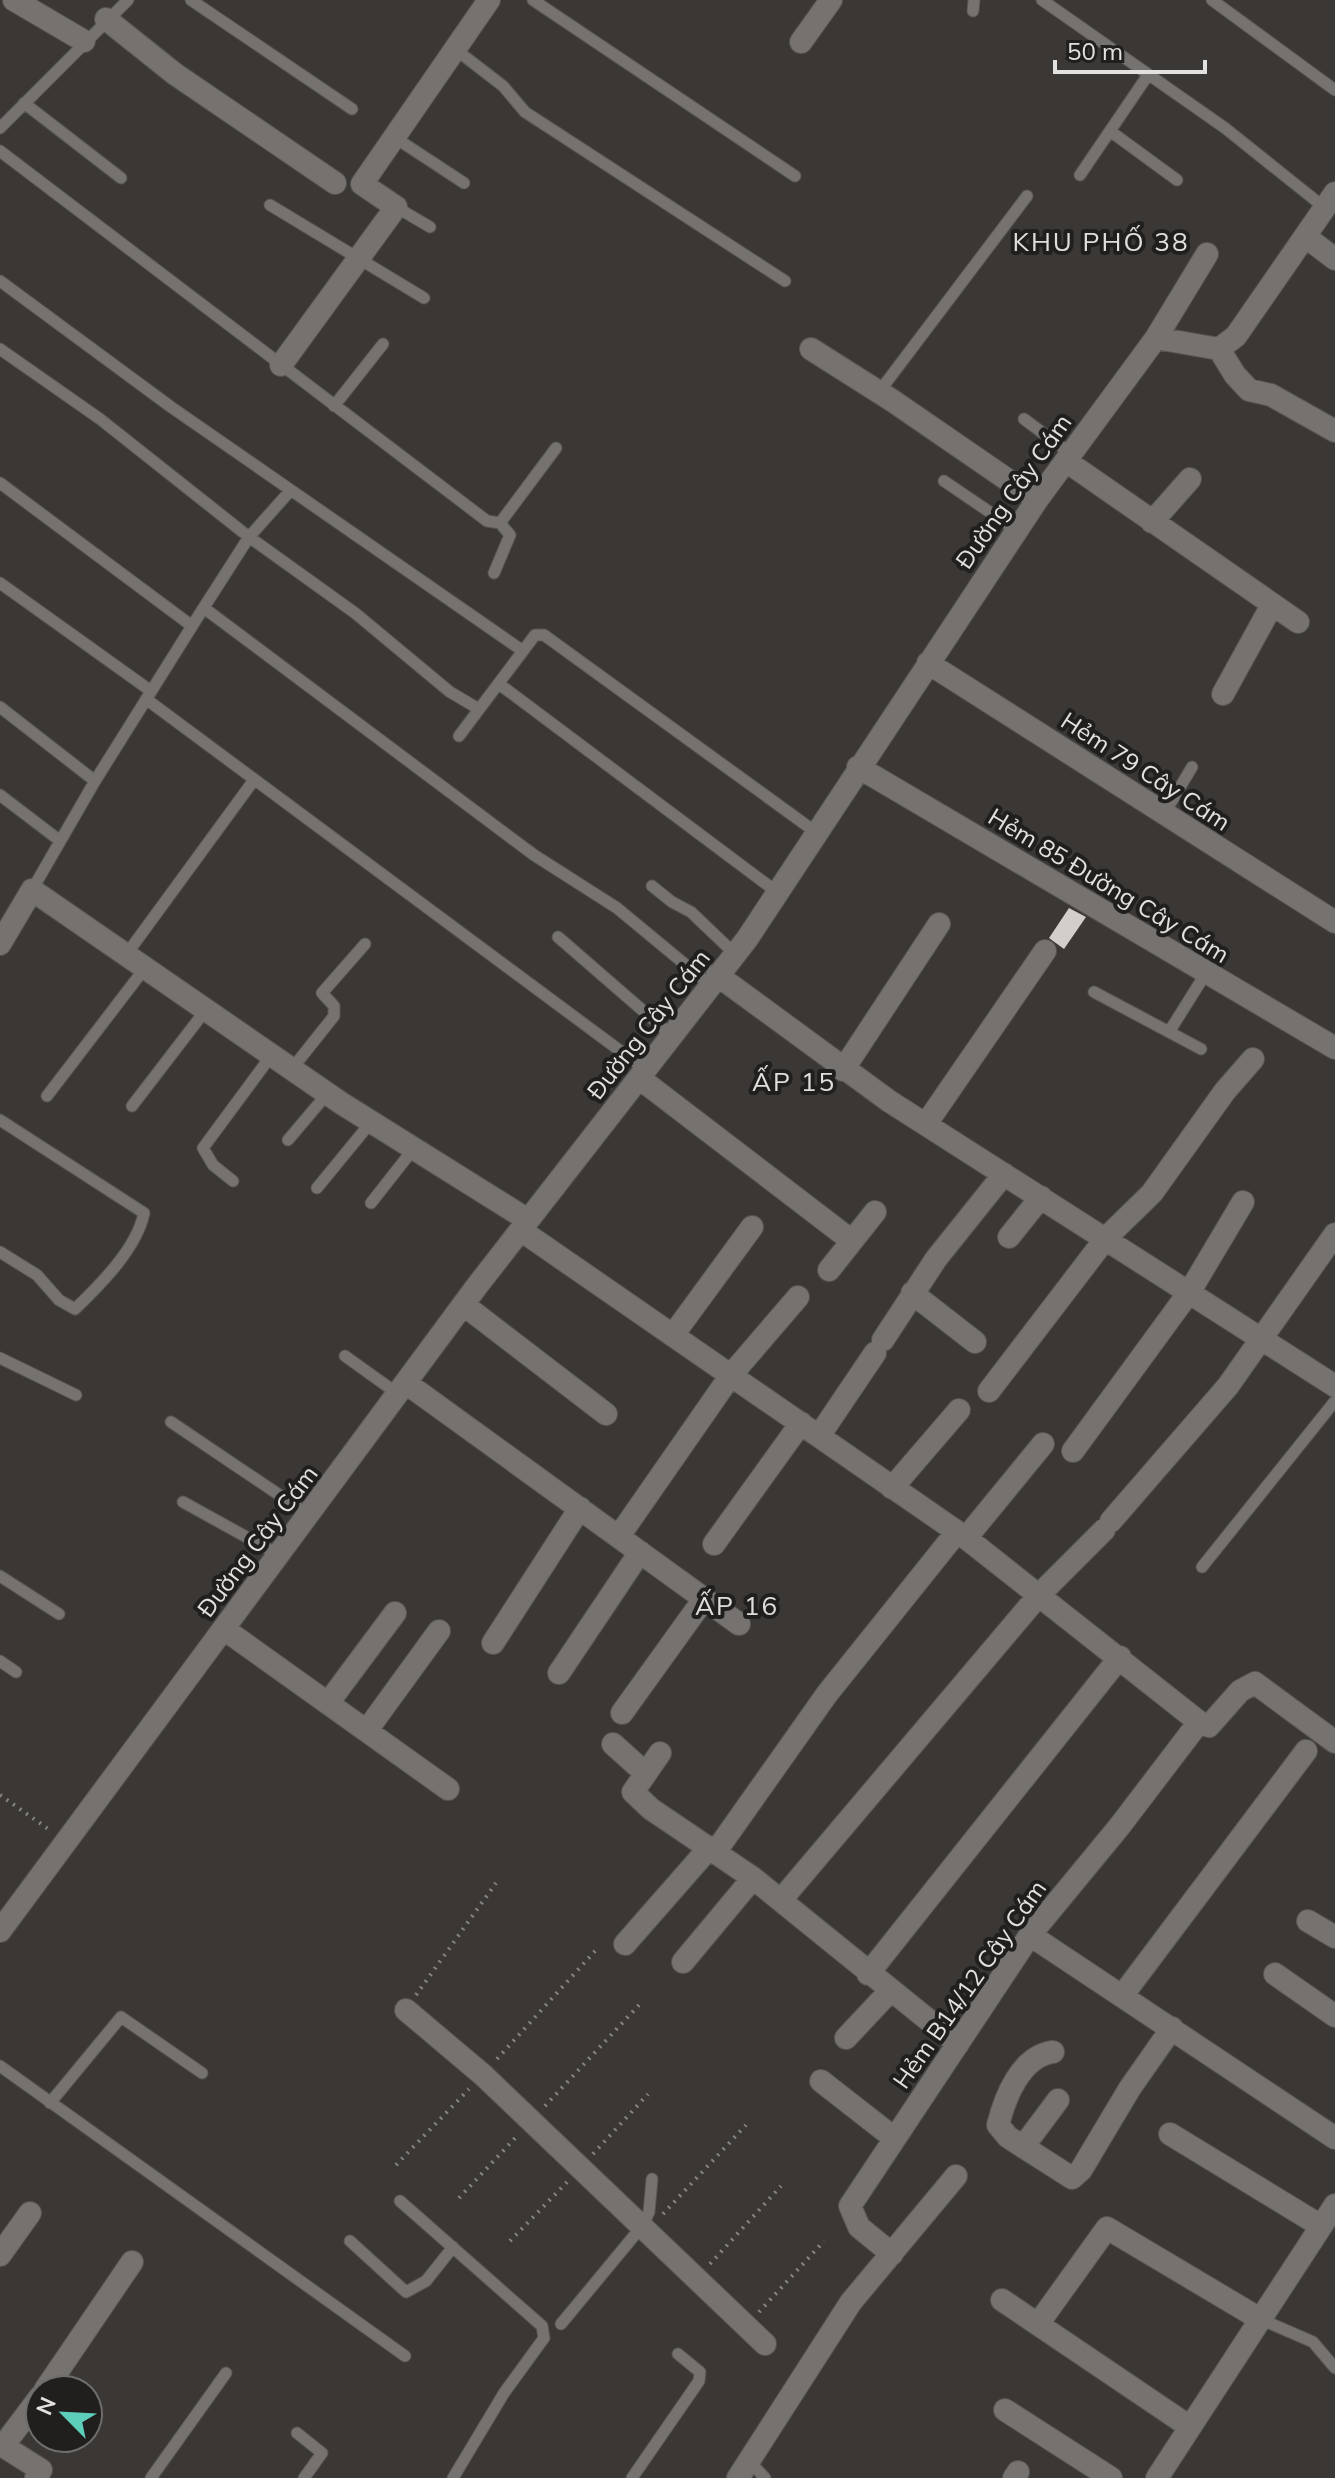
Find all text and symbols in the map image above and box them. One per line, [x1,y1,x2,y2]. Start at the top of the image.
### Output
scale bar [1055,24,1205,74]
text: 50 m [1067,36,1123,66]
district label: KHU PHỐ 38 [1012,225,1190,258]
street label: Đường Cây Cám [949,408,1077,574]
street label: Hẻm 79 Cây Cám [1056,705,1236,837]
street label: Hẻm 85 Đường Cây Cám [983,801,1235,969]
street label: Đường Cây Cám [580,943,716,1105]
district label: ẤP 15 [752,1065,836,1098]
street label: Đường Cây Cám [190,1459,324,1623]
district label: ẤP 16 [695,1589,779,1622]
street label: Hẻm B14/12 Cây Cám [886,1874,1052,2094]
north arrow [24,2374,104,2454]
text: N [30,2393,62,2419]

